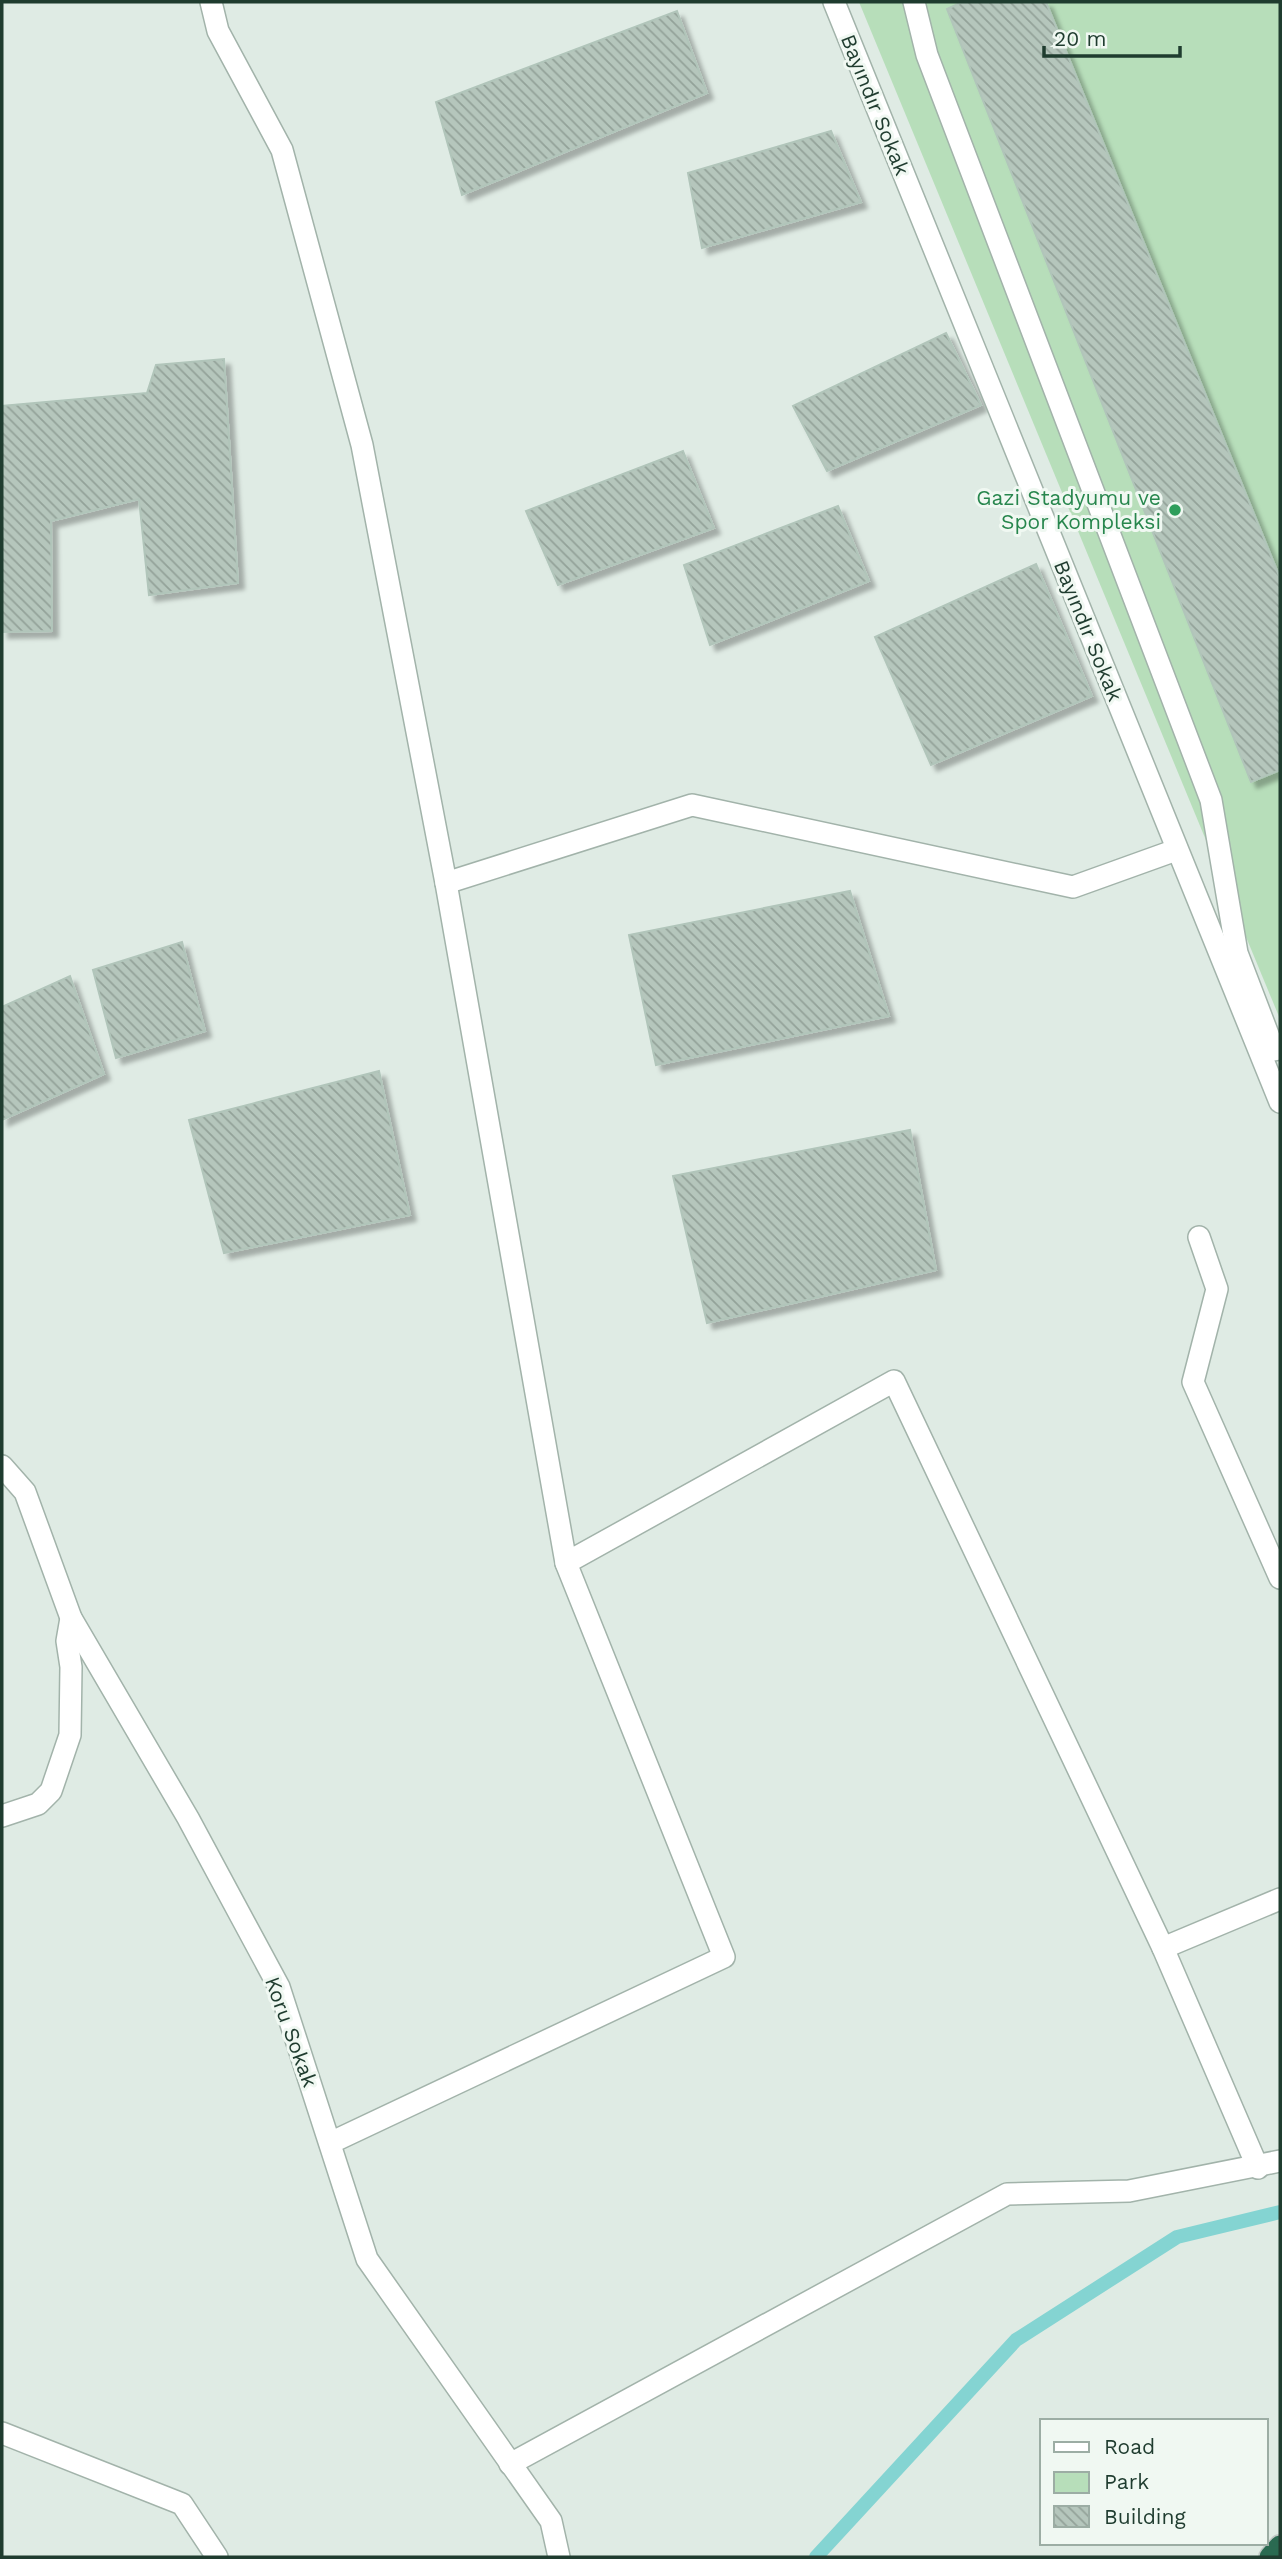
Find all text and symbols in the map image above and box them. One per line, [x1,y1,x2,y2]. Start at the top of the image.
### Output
scale bar [1044,14,1180,58]
text: 20 m [1054,26,1106,51]
street label: Bayındır Sokak [836,31,915,179]
place label: Gazi Stadyumu ve Spor Kompleksi [976,485,1161,534]
marker: Gazi Stadyumu ve Spor Kompleksi [1167,502,1183,518]
street label: Bayındır Sokak [1049,557,1128,705]
street label: Koru Sokak [260,1973,323,2091]
legend [1040,2419,1268,2545]
text: Road [1104,2434,1155,2459]
text: Park [1104,2469,1149,2494]
text: Building [1104,2504,1186,2529]

